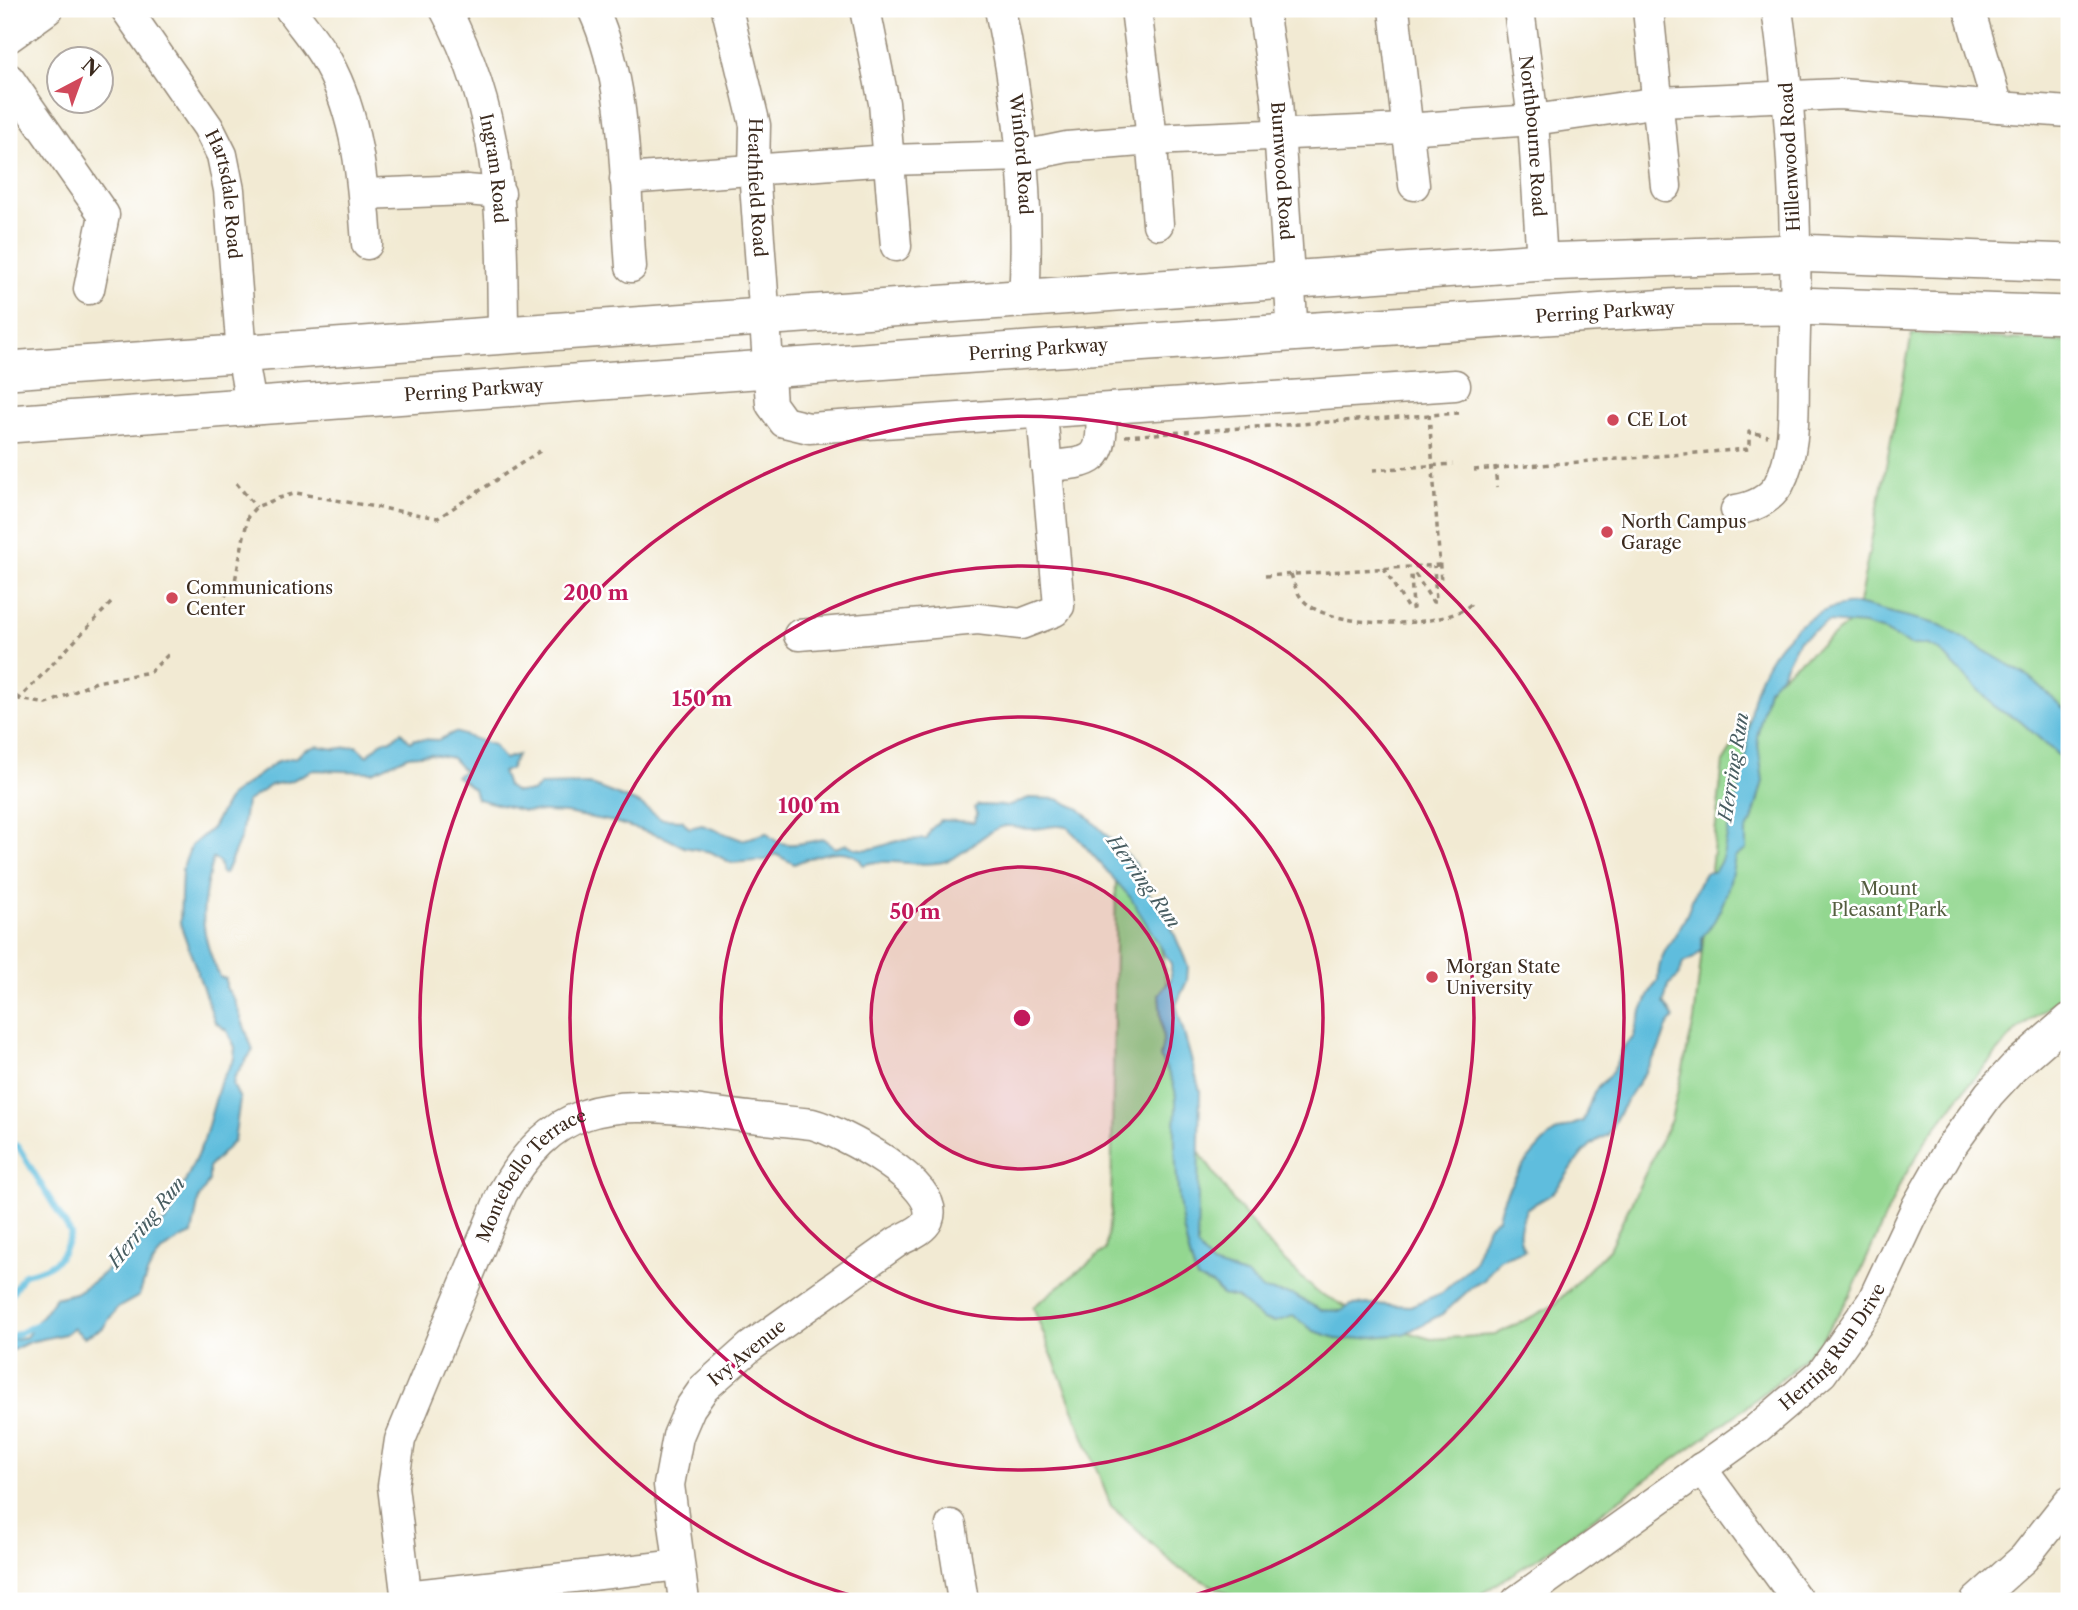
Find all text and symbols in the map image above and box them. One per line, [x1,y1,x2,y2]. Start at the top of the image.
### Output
north arrow [46,46,116,116]
text: N [77,53,105,82]
street label: Northbourne Road [1514,54,1550,218]
street label: Hillenwood Road [1775,82,1805,232]
street label: Winford Road [1004,92,1036,215]
street label: Burnwood Road [1266,101,1298,241]
street label: Ingram Road [475,111,511,224]
street label: Heathfield Road [743,118,771,258]
street label: Hartsdale Road [200,126,245,260]
street label: Perring Parkway [1535,297,1677,328]
street label: Perring Parkway [968,334,1110,365]
street label: Perring Parkway [403,374,545,406]
place label: CE Lot [1627,409,1688,431]
marker: CE Lot [1605,412,1621,428]
place label: North Campus Garage [1621,511,1747,554]
marker: North Campus Garage [1599,524,1615,540]
place label: Communications Center [186,577,333,620]
text: 200 m [563,580,629,605]
marker: Communications Center [164,590,180,606]
text: 150 m [672,686,732,711]
water label: Herring Run [1713,711,1753,825]
text: 100 m [778,793,840,818]
water label: Herring Run [1101,828,1185,933]
park label: Mount Pleasant Park [1831,878,1948,921]
text: 50 m [889,899,941,924]
place label: Morgan State University [1446,956,1560,999]
marker: Morgan State University [1424,969,1440,985]
centre of rings [1010,1006,1034,1030]
street label: Montebello Terrace [472,1104,589,1246]
water label: Herring Run [101,1172,190,1274]
street label: Herring Run Drive [1775,1280,1890,1415]
street label: Ivy Avenue [704,1315,790,1391]

